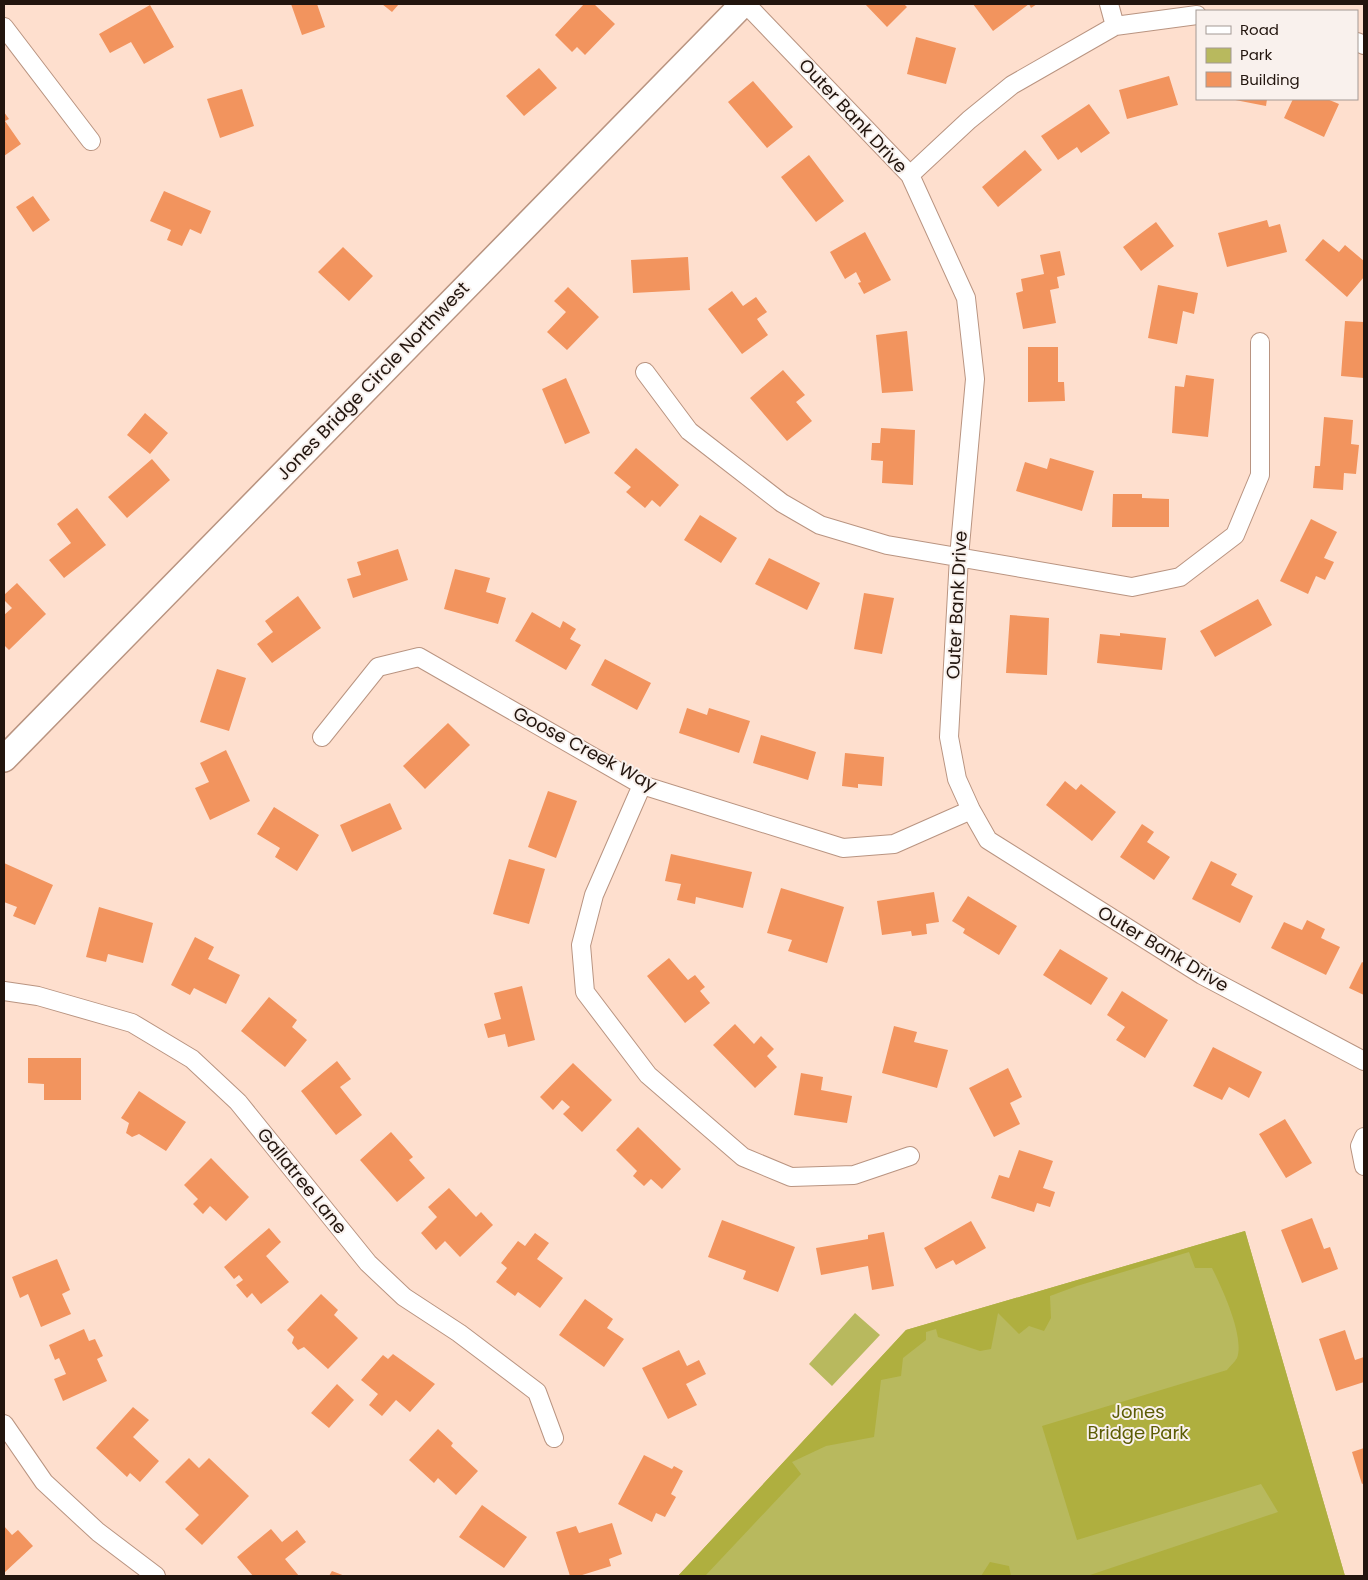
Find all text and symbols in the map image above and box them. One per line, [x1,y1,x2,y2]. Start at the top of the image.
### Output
legend [1196,10,1358,100]
text: Road [1240,19,1279,40]
text: Park [1240,44,1272,65]
street label: Outer Bank Drive [793,53,913,179]
text: Building [1240,69,1300,90]
street label: Jones Bridge Circle Northwest [271,276,475,486]
street label: Outer Bank Drive [940,530,973,680]
street label: Goose Creek Way [509,700,661,797]
street label: Outer Bank Drive [1093,900,1233,998]
street label: Gallatree Lane [252,1122,353,1239]
park label: Jones Bridge Park [1087,1399,1189,1445]

